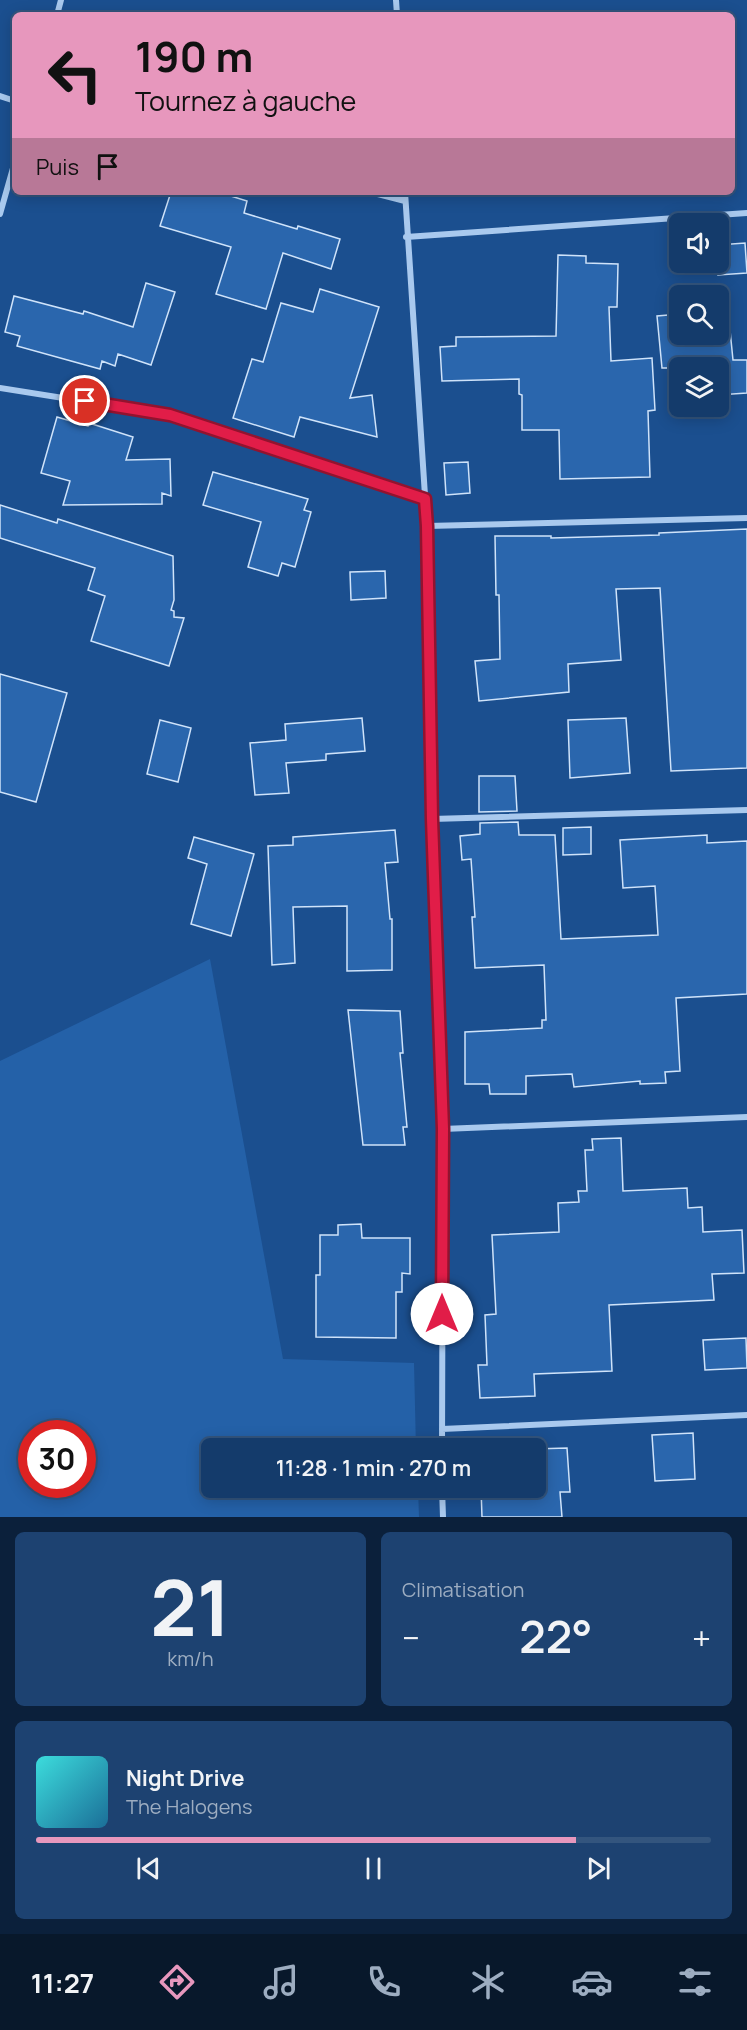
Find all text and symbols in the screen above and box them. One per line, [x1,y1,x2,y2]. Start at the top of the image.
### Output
text: 190 m [135,27,253,85]
icon: left [36,36,114,114]
text: Tournez à gauche [135,82,356,119]
icon: arrive [91,150,124,183]
text: Puis [36,152,79,182]
map controls [669,213,729,417]
button: sound [669,213,729,273]
button: search [669,285,729,345]
button: layers [669,357,729,417]
pin [59,375,110,426]
icon: arrive [68,384,101,417]
position arrow [410,1282,474,1346]
speed limit sign: 30 [18,1420,96,1498]
text: 11:28 · 1 min · 270 m [276,1453,471,1483]
text: 21 [150,1553,231,1659]
text: Climatisation [402,1576,524,1603]
text: 22° [519,1605,592,1667]
text: − [402,1615,420,1660]
text: + [692,1615,711,1660]
text: km/h [167,1645,214,1672]
text: Night Drive [126,1763,245,1793]
text: The Halogens [126,1793,252,1820]
icon: previous [132,1852,165,1885]
icon: pause [357,1852,390,1885]
icon: next [582,1852,615,1885]
icon: directions [156,1961,198,2003]
icon: music [260,1961,302,2003]
icon: phone [363,1961,405,2003]
icon: climate [467,1961,509,2003]
icon: car [571,1961,613,2003]
icon: filters [674,1961,716,2003]
text: 11:27 [31,1964,94,2001]

